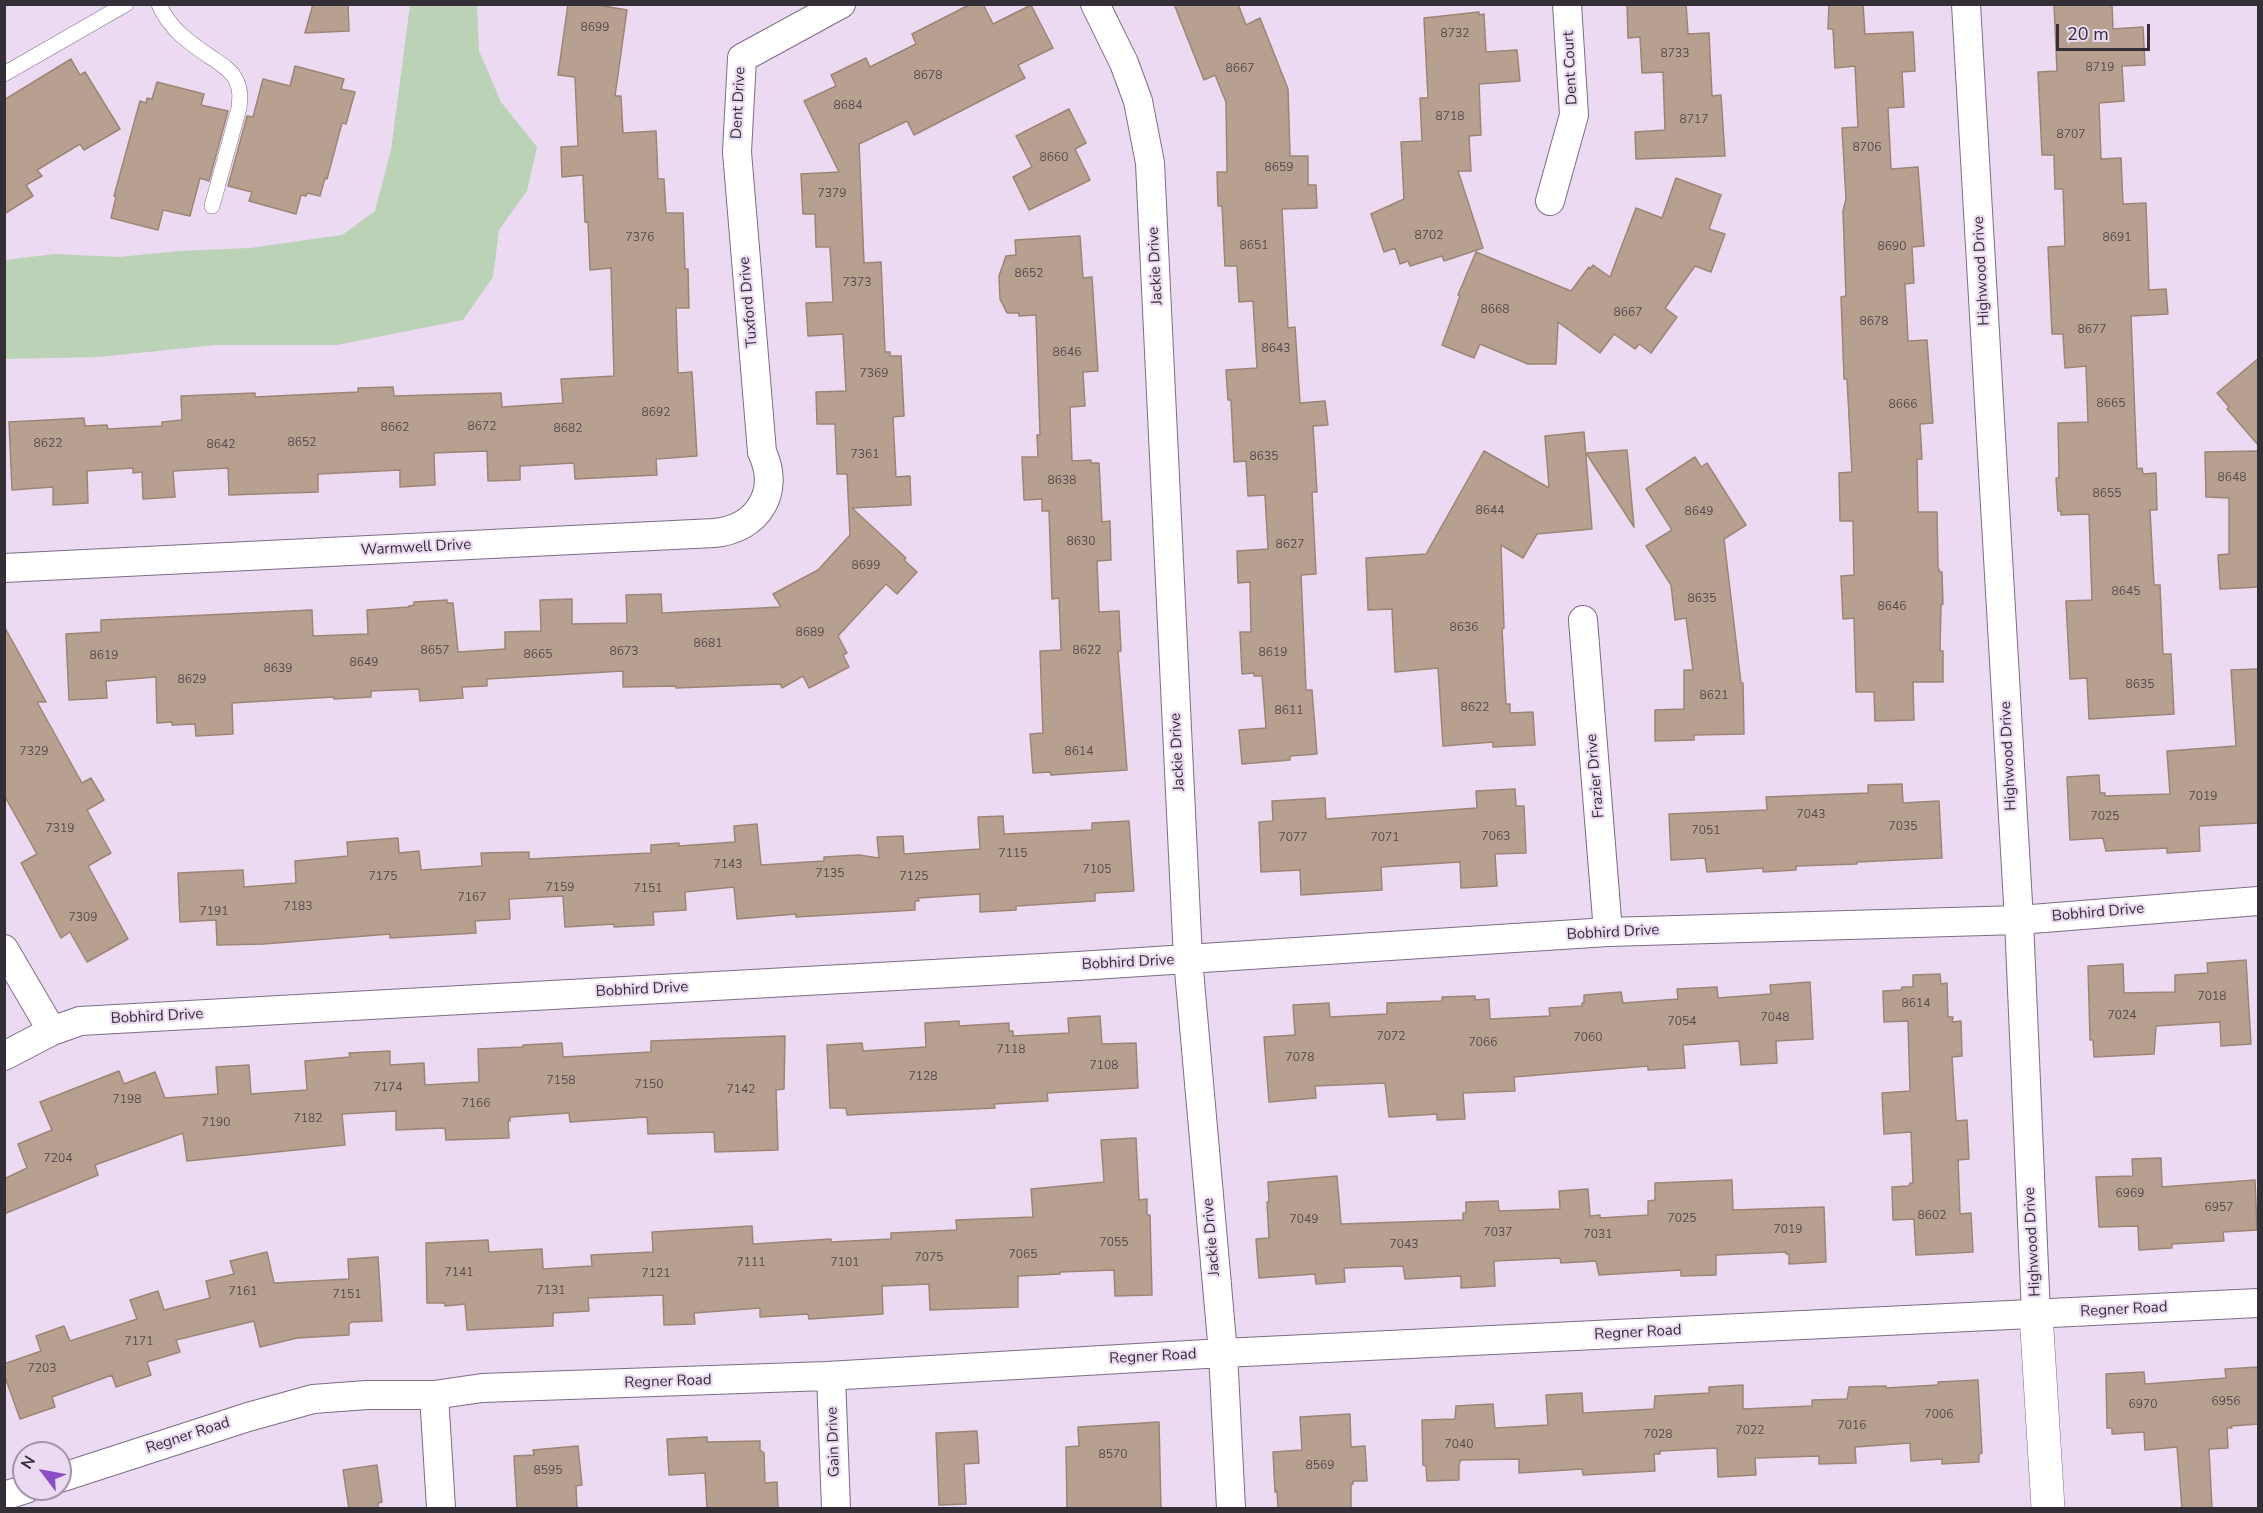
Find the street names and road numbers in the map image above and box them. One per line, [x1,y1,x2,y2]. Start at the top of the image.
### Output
street label: Dent Court [1560,31,1582,105]
street label: Dent Drive [728,66,750,140]
street label: Highwood Drive [1970,216,1994,326]
street label: Jackie Drive [1145,227,1167,305]
street label: Tuxford Drive [736,256,762,348]
street label: Warmwell Drive [360,536,472,560]
street label: Highwood Drive [1997,701,2021,811]
street label: Jackie Drive [1167,713,1189,791]
street label: Frazier Drive [1583,733,1609,819]
street label: Bobhird Drive [2051,900,2145,926]
street label: Bobhird Drive [1566,922,1660,944]
street label: Bobhird Drive [1081,952,1175,974]
street label: Bobhird Drive [595,979,689,1001]
street label: Bobhird Drive [110,1006,204,1028]
street label: Highwood Drive [2021,1187,2045,1297]
street label: Jackie Drive [1200,1197,1224,1277]
street label: Regner Road [2080,1299,2168,1321]
street label: Regner Road [1594,1322,1682,1344]
street label: Regner Road [1109,1346,1197,1368]
street label: Regner Road [624,1371,712,1393]
street label: Gain Drive [824,1407,844,1477]
street label: Regner Road [144,1414,232,1458]

